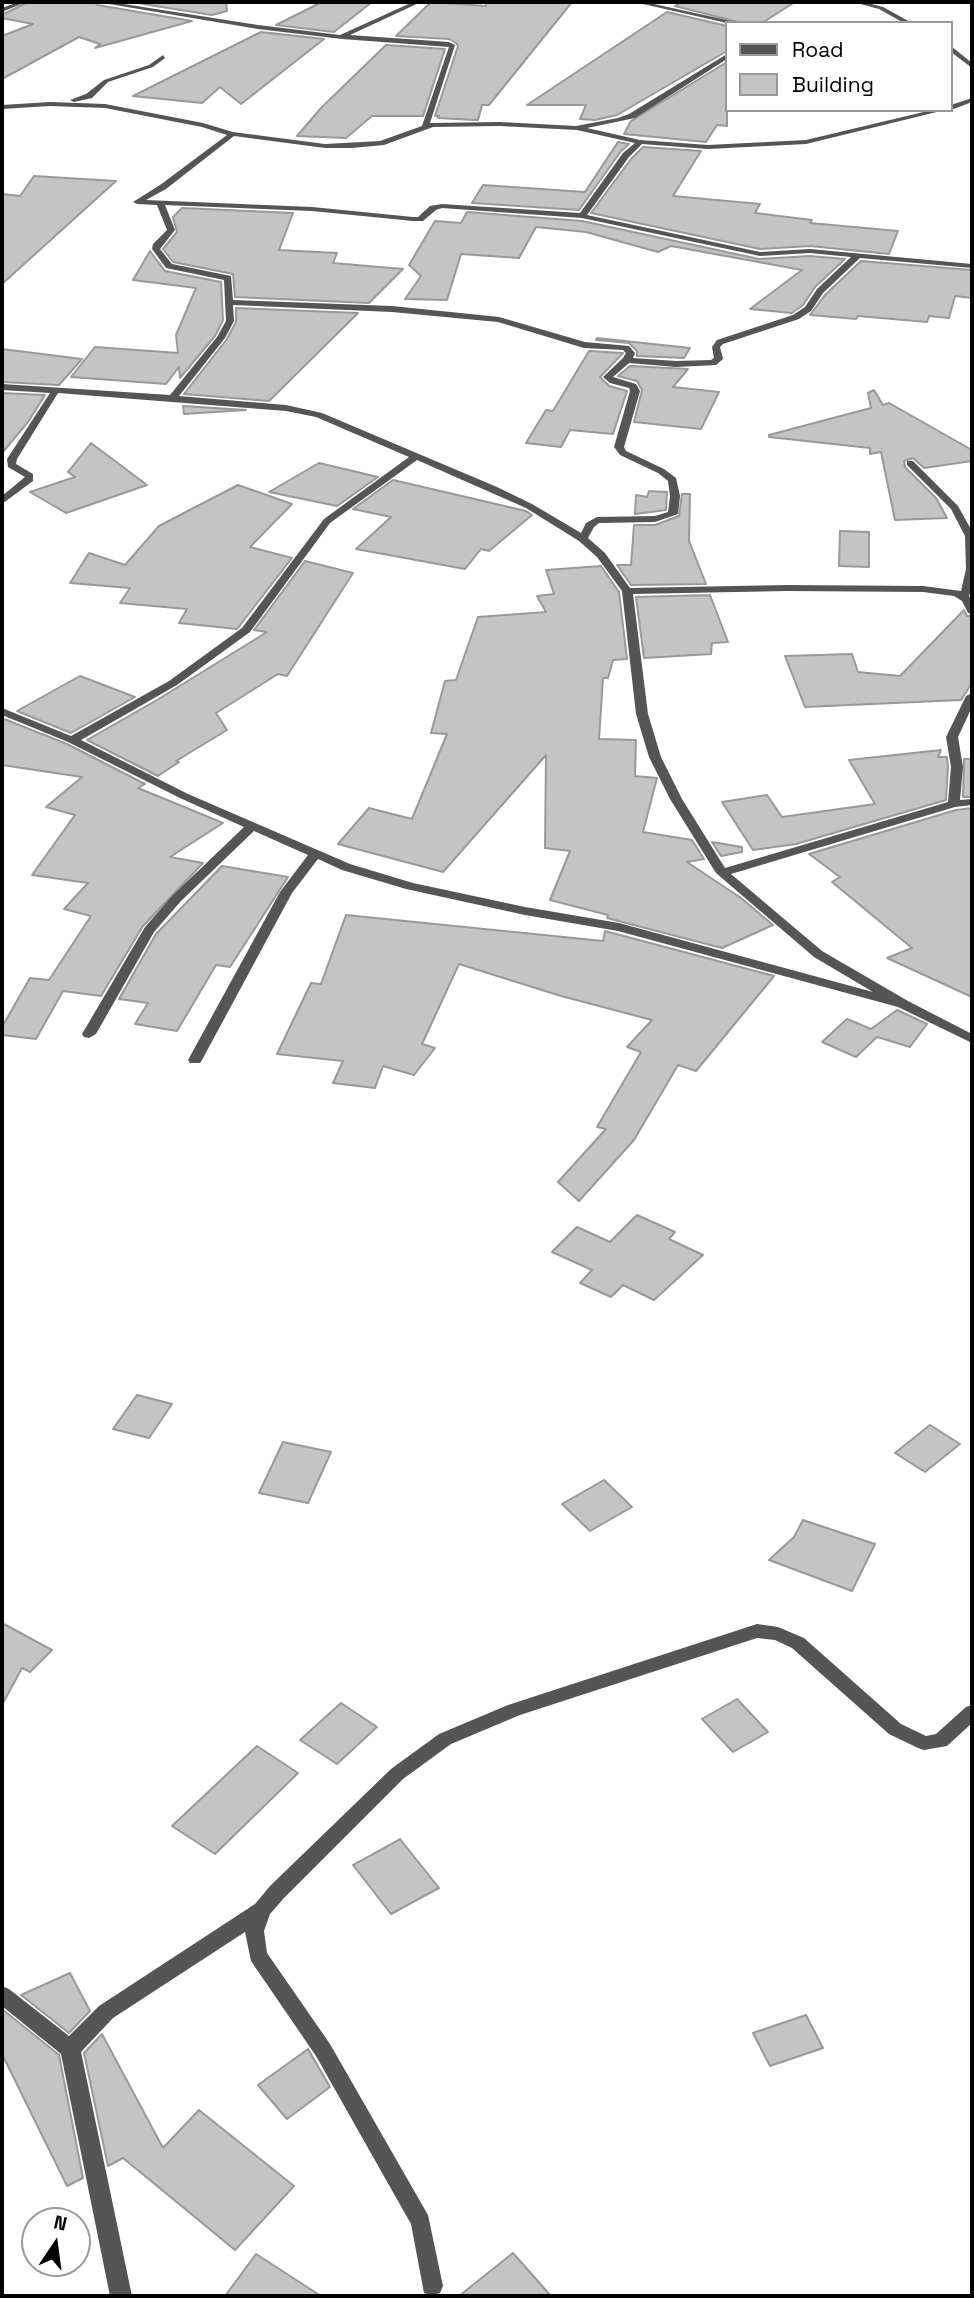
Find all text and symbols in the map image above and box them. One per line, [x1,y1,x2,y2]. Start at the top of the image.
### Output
legend [726,21,953,112]
text: Road [792,36,844,63]
text: Building [792,71,874,98]
north arrow [21,2207,91,2277]
text: N [51,2209,69,2237]

